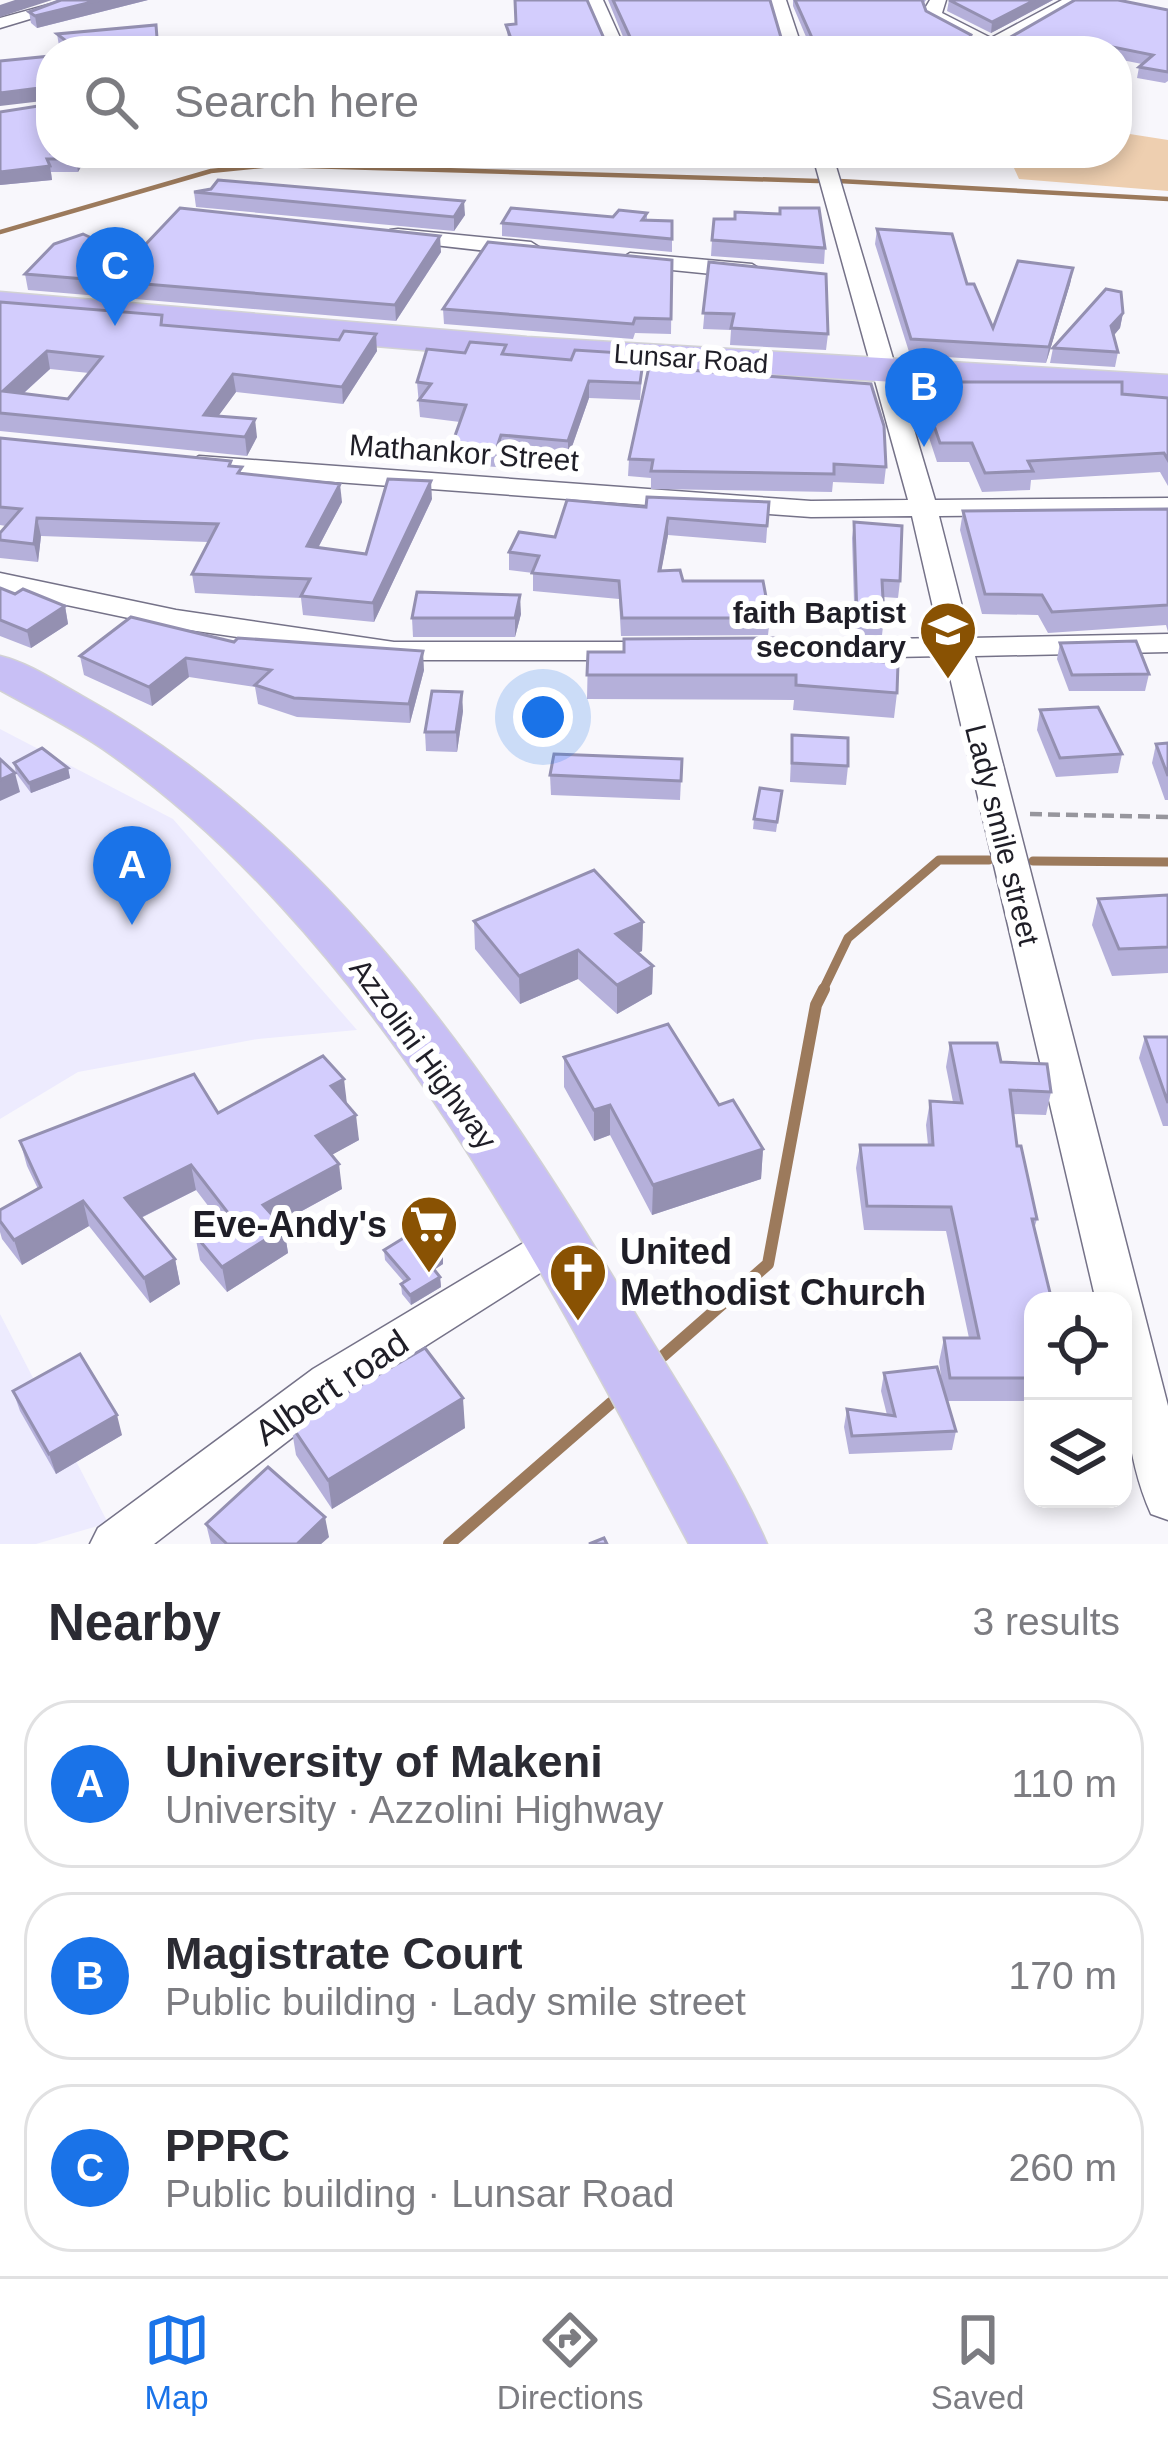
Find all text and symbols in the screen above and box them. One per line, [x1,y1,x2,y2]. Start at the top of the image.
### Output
search box [36,36,1132,168]
icon: search [78,69,144,135]
text: Search here [174,76,419,127]
pin: C [76,227,154,326]
street label: Lunsar Road [613,339,769,379]
pin: B [885,348,963,447]
street label: Mathankor Street [348,428,581,477]
place label: faith Baptist secondary [733,596,906,663]
school or university icon: faith Baptist secondary [917,599,979,681]
your location [513,687,573,747]
street label: Lady smile street [959,721,1046,950]
pin: A [93,826,171,925]
street label: Azzolini Highway [343,952,503,1155]
supermarket icon: Eve-Andy's [398,1193,460,1275]
place label: Eve-Andy's [192,1204,387,1245]
place label: United Methodist Church [620,1231,926,1313]
church icon: United Methodist Church [547,1241,609,1323]
map controls [1024,1292,1132,1508]
button: locate [1024,1292,1132,1400]
street label: Albert road [247,1321,416,1454]
button: layers [1024,1400,1132,1508]
text: Nearby [48,1594,221,1651]
text: 3 results [973,1600,1120,1643]
text: University of Makeni [165,1736,603,1787]
text: A [76,1762,104,1805]
text: 110 m [1012,1762,1117,1805]
text: University · Azzolini Highway [165,1788,664,1831]
text: Magistrate Court [165,1928,523,1979]
text: B [76,1954,104,1997]
text: 170 m [1009,1954,1117,1997]
text: Public building · Lady smile street [165,1980,746,2023]
text: PPRC [165,2120,290,2171]
text: C [76,2146,104,2189]
text: 260 m [1009,2146,1117,2189]
text: Public building · Lunsar Road [165,2172,674,2215]
tab: Map [144,2307,210,2417]
tab: Directions [497,2307,644,2417]
tab: Saved [931,2307,1024,2417]

